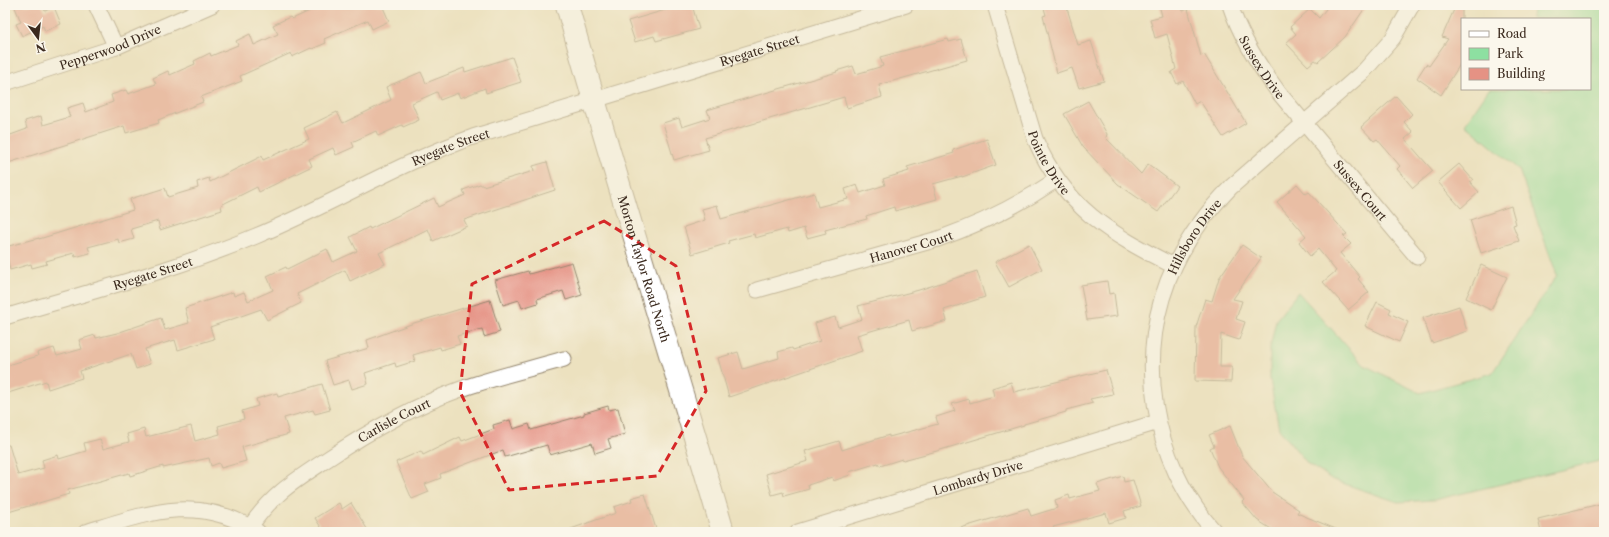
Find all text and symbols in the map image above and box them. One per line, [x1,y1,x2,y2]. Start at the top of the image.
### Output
north arrow [18,18,58,58]
legend [1461,18,1591,90]
street label: Pepperwood Drive [57,21,163,72]
text: Road [1497,26,1527,41]
street label: Ryegate Street [718,30,802,69]
street label: Sussex Drive [1236,33,1288,102]
text: N [34,40,47,56]
text: Park [1497,46,1524,61]
text: Building [1497,66,1545,81]
street label: Ryegate Street [409,125,492,169]
street label: Pointe Drive [1025,129,1074,198]
street label: Sussex Court [1331,157,1391,224]
street label: Morton Taylor Road North [615,194,674,345]
street label: Hillsboro Drive [1164,195,1224,277]
street label: Hanover Court [868,227,955,265]
street label: Ryegate Street [111,253,195,293]
street label: Carlisle Court [355,395,433,445]
street label: Lombardy Drive [931,456,1025,498]

